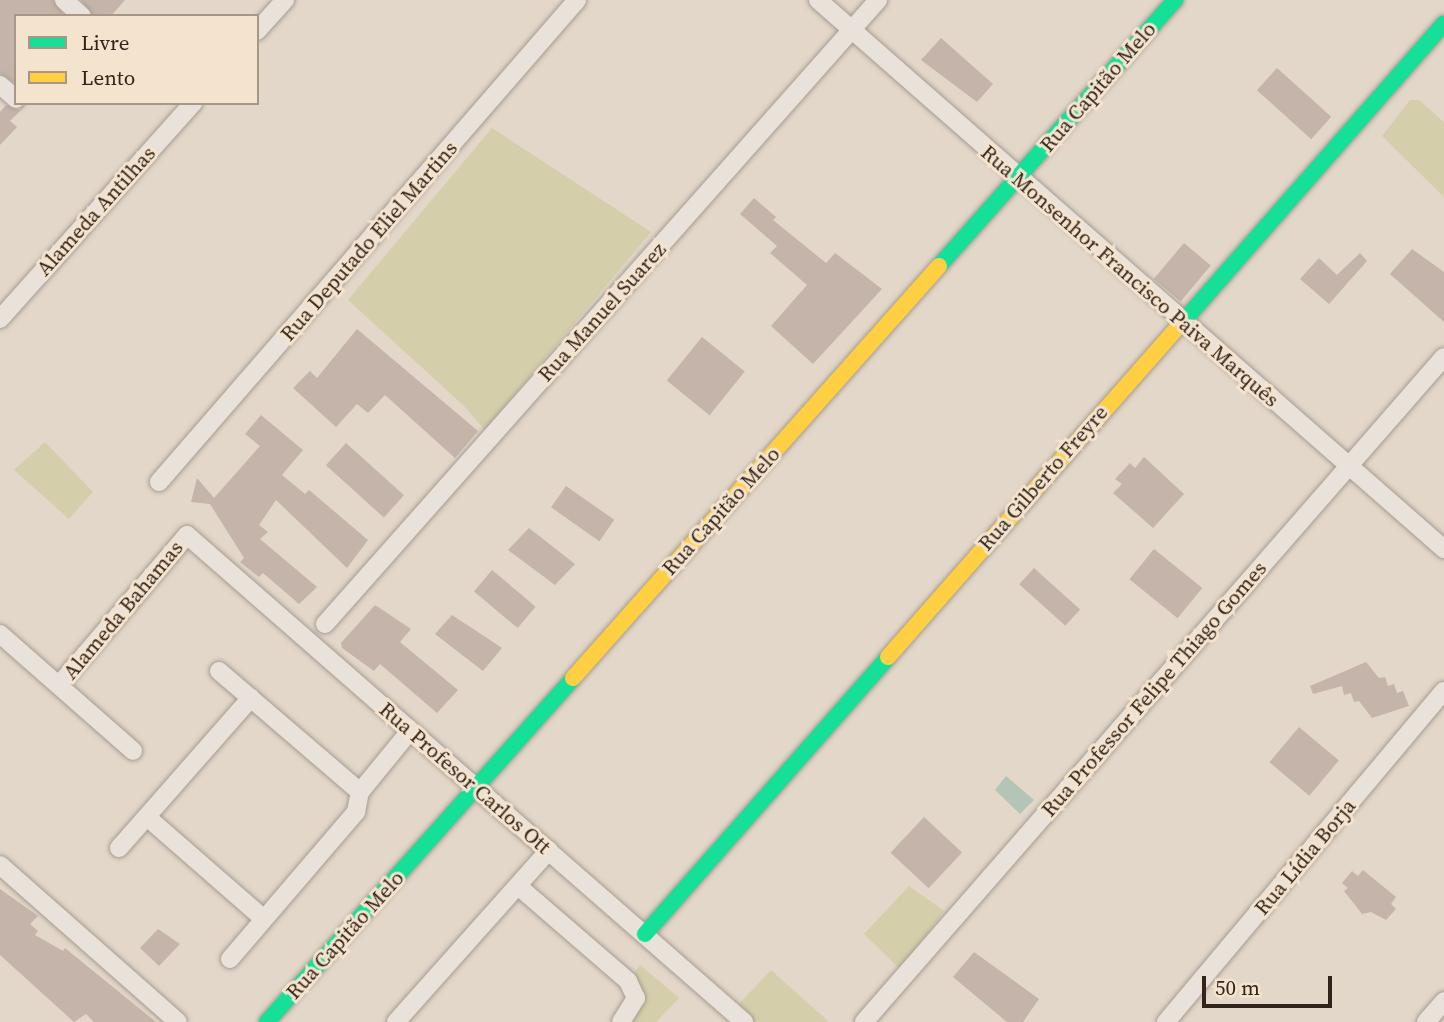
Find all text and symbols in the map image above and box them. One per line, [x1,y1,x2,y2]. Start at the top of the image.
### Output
legend [14,14,259,105]
street label: Rua Capitão Melo [1035,17,1161,157]
text: Livre [81,28,129,57]
text: Lento [81,63,135,92]
street label: Rua Deputado Eliel Martins [275,136,463,346]
street label: Rua Monsenhor Francisco Paiva Marquês [976,140,1284,412]
street label: Alameda Antilhas [31,141,161,281]
street label: Rua Manuel Suarez [533,237,671,387]
street label: Rua Gilberto Freyre [973,400,1113,556]
street label: Rua Capitão Melo [657,442,785,580]
street label: Alameda Bahamas [58,536,188,684]
street label: Rua Professor Felipe Thiago Gomes [1036,556,1272,822]
street label: Rua Profesor Carlos Ott [374,697,556,859]
street label: Rua Lídia Borja [1249,794,1361,920]
street label: Rua Capitão Melo [281,866,409,1004]
scale bar [1206,962,1336,1006]
text: 50 m [1215,973,1260,1002]

